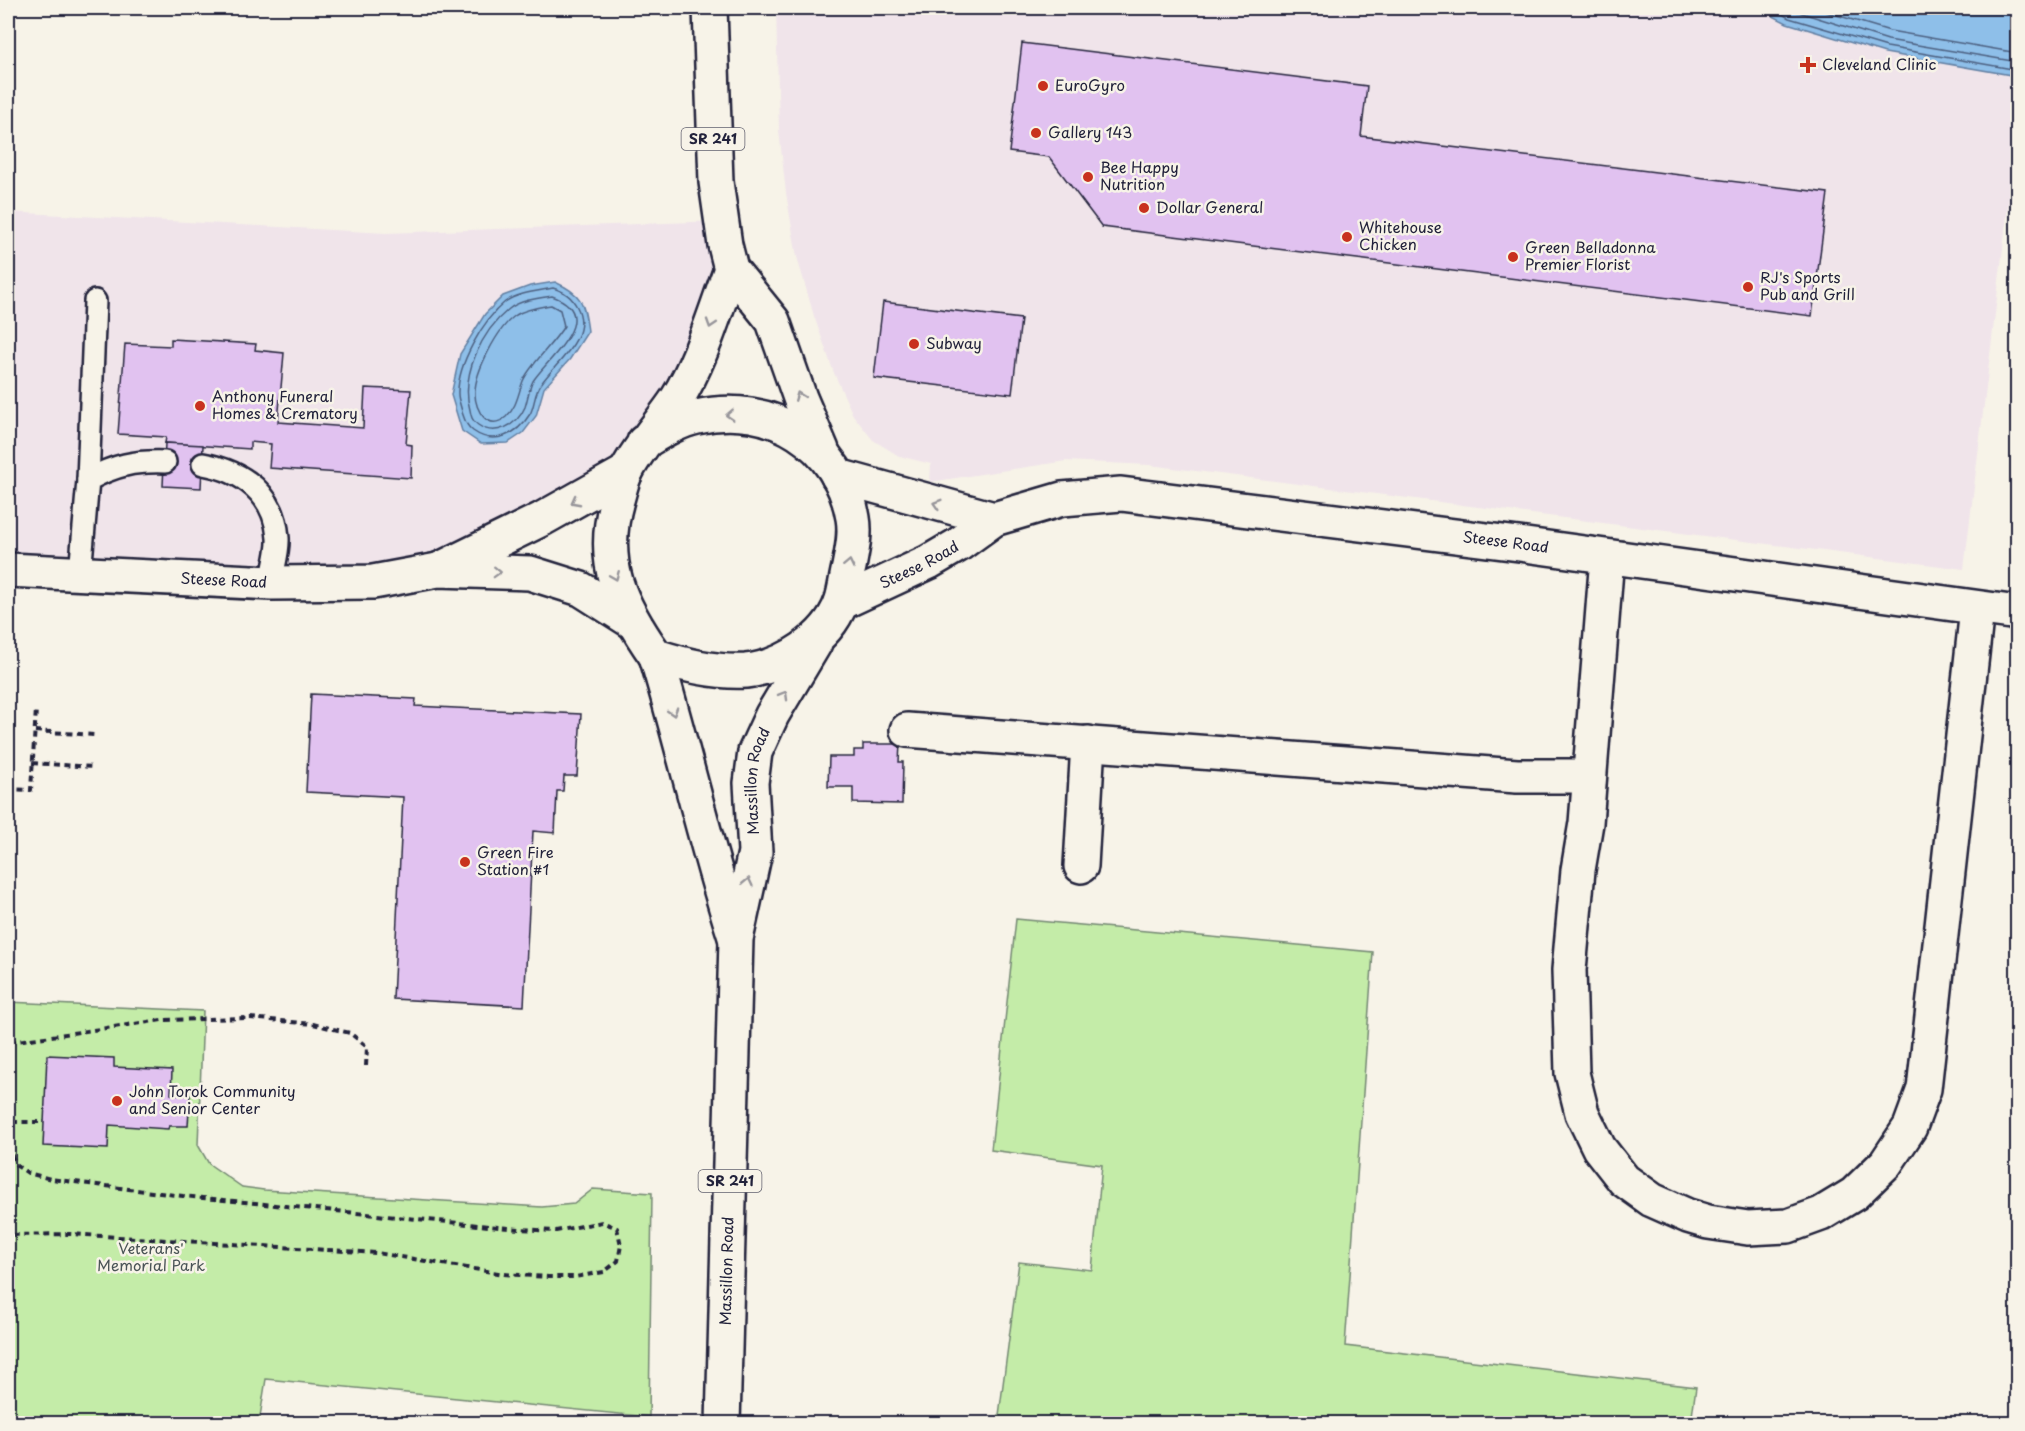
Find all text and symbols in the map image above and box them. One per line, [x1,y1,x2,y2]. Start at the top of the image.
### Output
place label: Cleveland Clinic [1822,52,1936,75]
marker: Cleveland Clinic [1799,56,1817,74]
place label: EuroGyro [1055,73,1125,96]
marker: EuroGyro [1036,79,1050,93]
place label: Gallery 143 [1048,120,1132,143]
marker: Gallery 143 [1029,126,1043,140]
road number: SR 241 [682,128,744,150]
place label: Bee Happy Nutrition [1100,155,1179,195]
marker: Bee Happy Nutrition [1081,170,1095,184]
place label: Dollar General [1156,195,1263,218]
marker: Dollar General [1137,201,1151,215]
place label: Whitehouse Chicken [1359,215,1442,255]
marker: Whitehouse Chicken [1340,230,1354,244]
place label: Green Belladonna Premier Florist [1525,235,1656,275]
marker: Green Belladonna Premier Florist [1506,250,1520,264]
place label: RJ's Sports Pub and Grill [1760,265,1855,305]
marker: RJ's Sports Pub and Grill [1741,280,1755,294]
one-way arrow [706,318,718,329]
place label: Subway [926,331,982,354]
marker: Subway [907,337,921,351]
place label: Anthony Funeral Homes & Crematory [212,384,358,424]
one-way arrow [794,391,806,402]
marker: Anthony Funeral Homes & Crematory [193,399,207,413]
one-way arrow [726,408,735,421]
one-way arrow [571,494,582,505]
one-way arrow [932,499,943,512]
street label: Steese Road [1462,524,1550,558]
street label: Steese Road [875,534,963,594]
one-way arrow [842,560,855,570]
street label: Steese Road [180,566,268,593]
one-way arrow [492,566,501,579]
one-way arrow [608,570,620,581]
one-way arrow [777,691,788,701]
one-way arrow [666,706,678,717]
street label: Massillon Road [738,723,775,835]
place label: Green Fire Station #1 [477,840,554,880]
marker: Green Fire Station #1 [458,855,472,869]
one-way arrow [741,877,754,887]
place label: John Torok Community and Senior Center [129,1079,296,1119]
marker: John Torok Community and Senior Center [110,1094,124,1108]
road number: SR 241 [698,1170,762,1192]
street label: Massillon Road [713,1216,739,1326]
park label: Veterans' Memorial Park [97,1236,205,1276]

